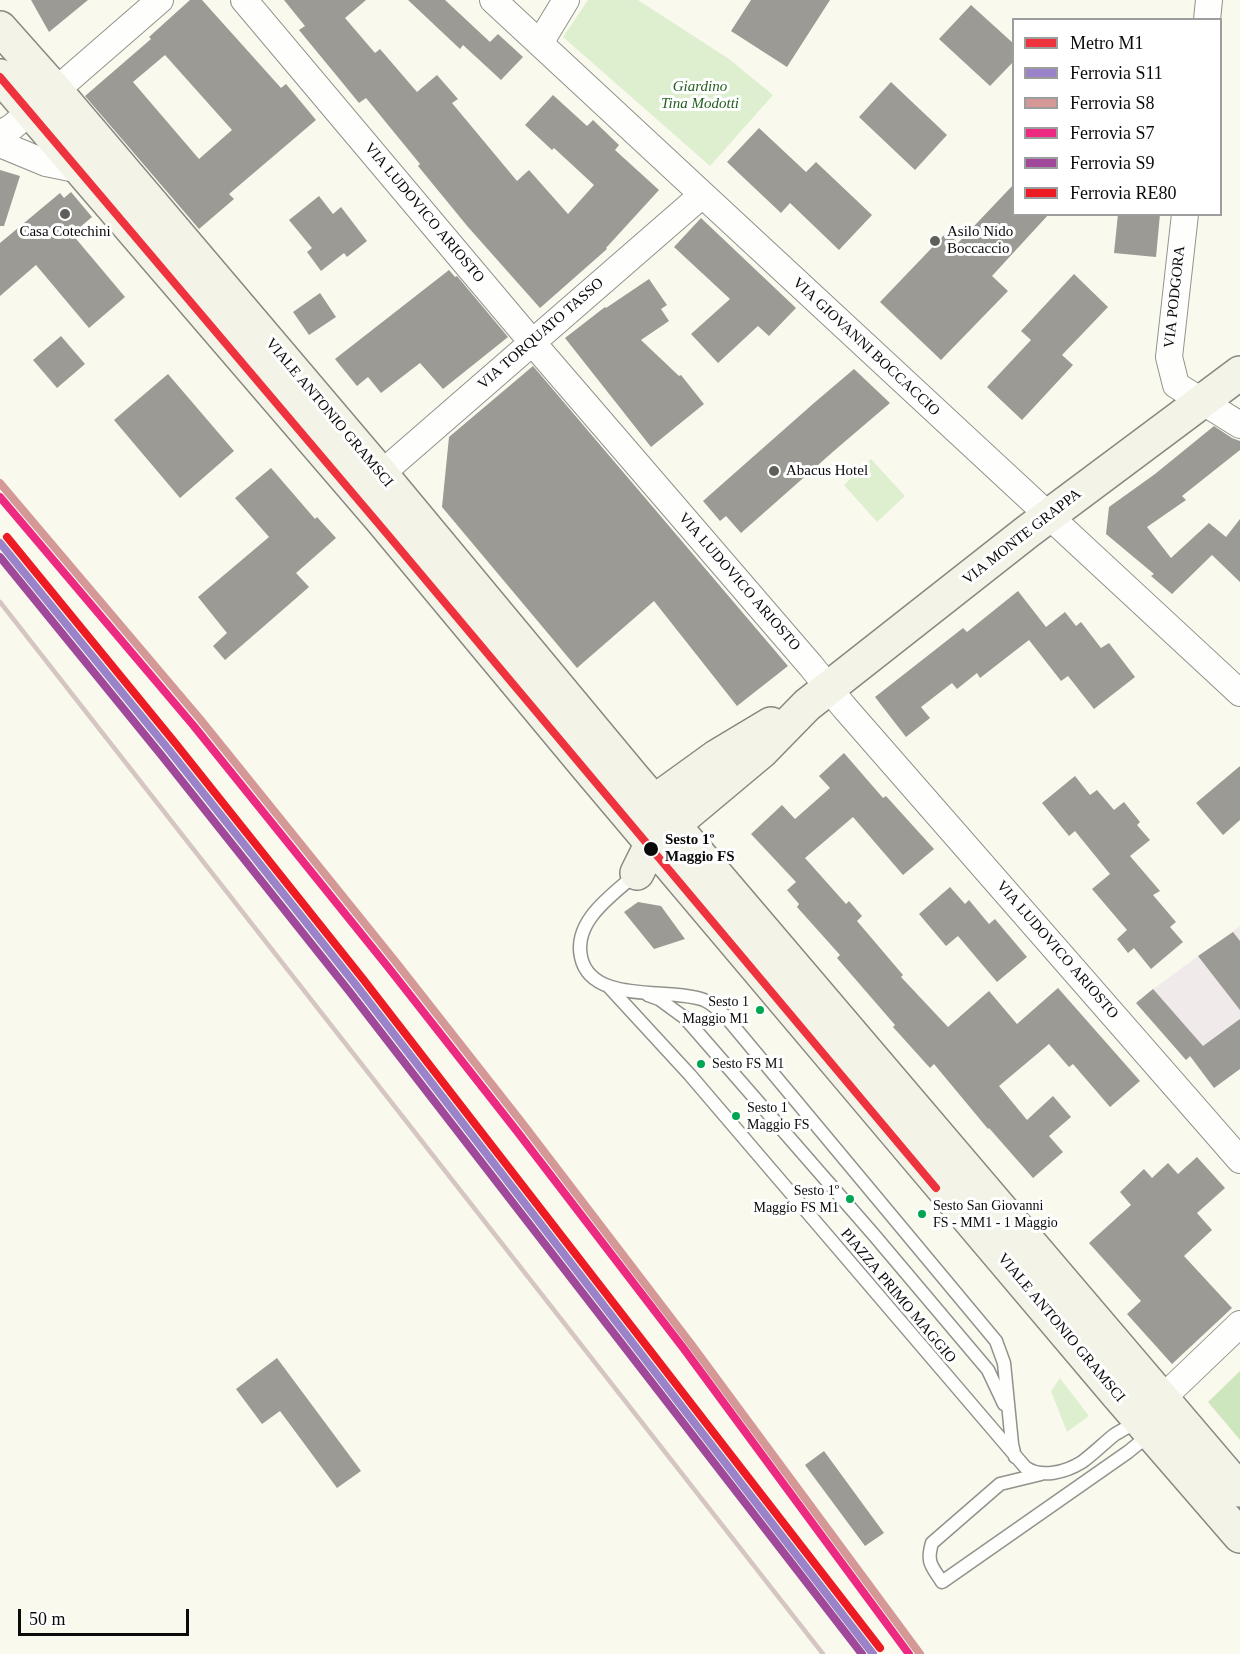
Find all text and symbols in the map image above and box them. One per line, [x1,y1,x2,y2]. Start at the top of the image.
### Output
legend [1012,18,1222,216]
text: Metro M1 [1070,33,1144,53]
text: Ferrovia S11 [1070,63,1163,83]
park label: Giardino Tina Modotti [661,78,739,113]
text: Ferrovia S8 [1070,93,1155,113]
text: Ferrovia S7 [1070,123,1155,143]
street label: VIA LUDOVICO ARIOSTO [360,139,488,287]
text: Ferrovia S9 [1070,153,1155,173]
text: Ferrovia RE80 [1070,183,1176,203]
marker: Casa Cotechini [58,207,72,221]
place label: Casa Cotechini [19,223,111,241]
place label: Asilo Nido Boccaccio [947,223,1013,258]
marker: Asilo Nido Boccaccio [928,234,942,248]
street label: VIA PODGORA [1161,245,1189,349]
street label: VIA TORQUATO TASSO [474,274,608,394]
street label: VIA GIOVANNI BOCCACCIO [789,274,943,420]
street label: VIALE ANTONIO GRAMSCI [261,335,397,491]
place label: Abacus Hotel [786,462,868,480]
marker: Abacus Hotel [767,464,781,478]
street label: VIA MONTE GRAPPA [959,485,1085,589]
street label: VIA LUDOVICO ARIOSTO [674,509,804,655]
place label: Sesto 1º Maggio FS [665,831,735,866]
marker: Sesto 1º Maggio FS [642,840,660,858]
street label: VIA LUDOVICO ARIOSTO [992,877,1122,1023]
place label: Sesto 1 Maggio M1 [682,994,749,1026]
marker: Sesto 1 Maggio M1 [754,1004,766,1016]
place label: Sesto FS M1 [712,1056,784,1072]
marker: Sesto FS M1 [695,1058,707,1070]
place label: Sesto 1 Maggio FS [747,1100,810,1132]
marker: Sesto 1 Maggio FS [730,1110,742,1122]
place label: Sesto 1º Maggio FS M1 [753,1183,839,1216]
marker: Sesto 1º Maggio FS M1 [844,1193,856,1205]
place label: Sesto San Giovanni FS - MM1 - 1 Maggio [933,1198,1058,1230]
marker: Sesto San Giovanni FS - MM1 - 1 Maggio [916,1208,928,1220]
street label: PIAZZA PRIMO MAGGIO [836,1225,960,1367]
street label: VIALE ANTONIO GRAMSCI [993,1250,1129,1406]
scale bar [21,1597,192,1635]
text: 50 m [29,1609,66,1629]

